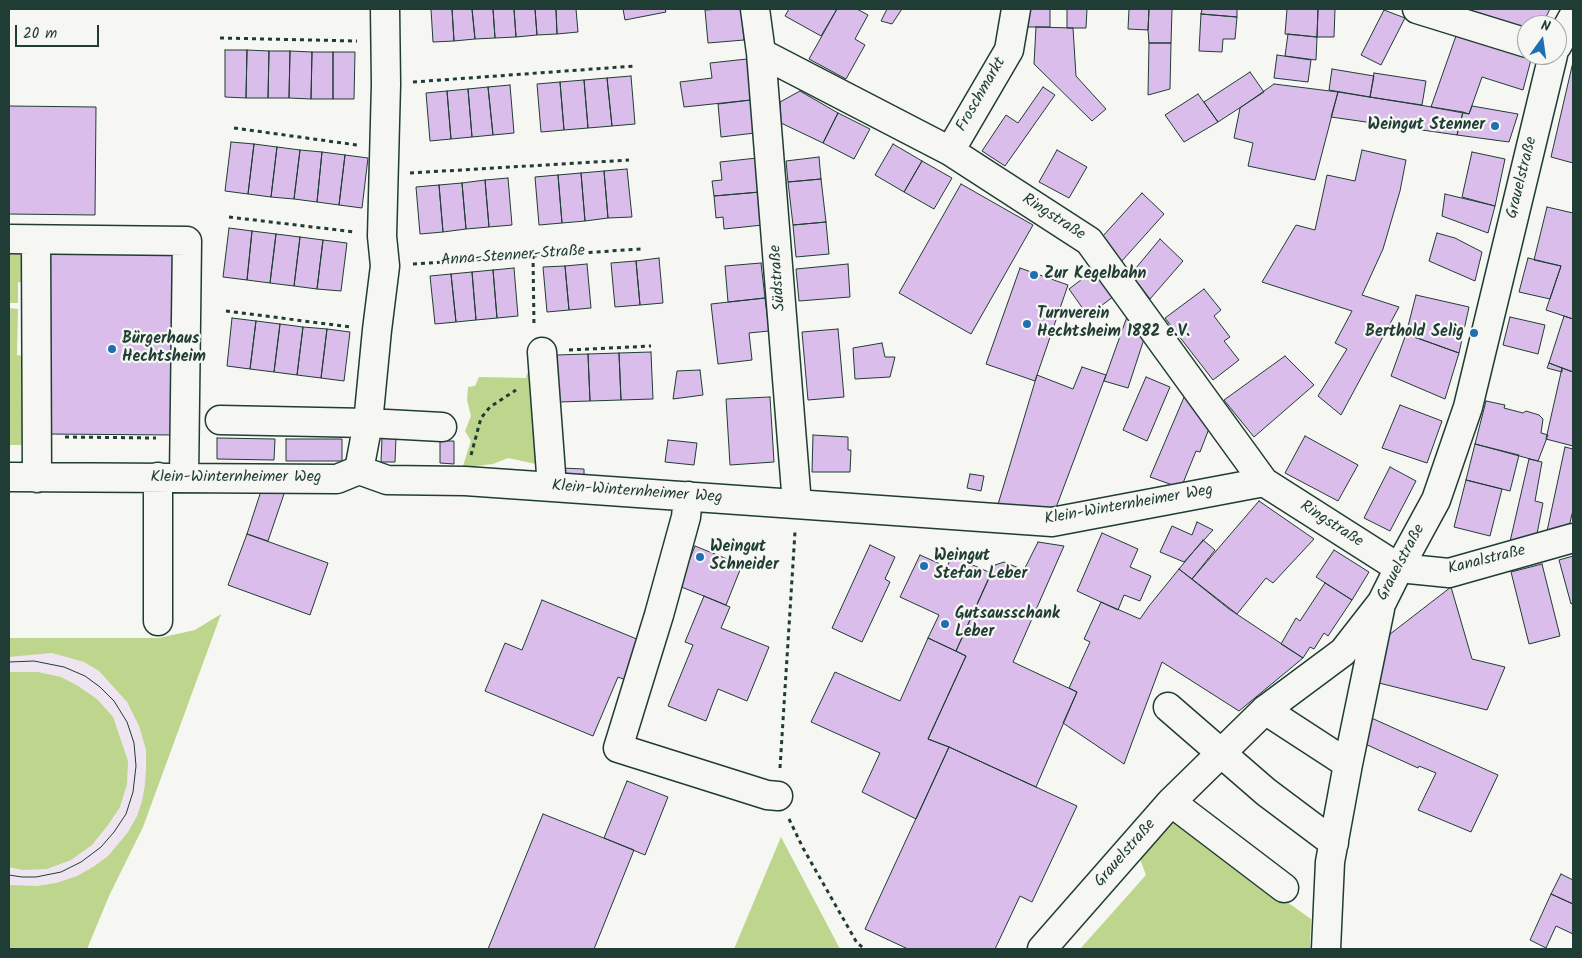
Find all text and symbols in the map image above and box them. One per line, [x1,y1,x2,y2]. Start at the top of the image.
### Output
scale bar [18,15,101,47]
north arrow [1517,15,1567,65]
text: N [1538,15,1552,38]
text: 20 m [23,22,57,46]
street label: Froschmarkt [953,54,1011,136]
place label: Weingut Stenner [1368,116,1485,136]
marker: Weingut Stenner [1489,120,1501,132]
street label: Grauelstraße [1504,135,1542,221]
street label: Ringstraße [1018,190,1088,246]
street label: Anna-Stenner-Straße [440,242,586,272]
street label: Südstraße [767,244,791,312]
place label: Zur Kegelbahn [1044,265,1146,285]
marker: Zur Kegelbahn [1028,269,1040,281]
place label: Turnverein Hechtsheim 1882 e.V. [1037,305,1190,343]
marker: Turnverein Hechtsheim 1882 e.V. [1021,318,1033,330]
place label: Berthold Selig [1365,323,1464,343]
marker: Berthold Selig [1468,327,1480,339]
place label: Bürgerhaus Hechtsheim [122,330,206,368]
marker: Bürgerhaus Hechtsheim [106,343,118,355]
street label: Klein-Winternheimer Weg [151,468,321,488]
street label: Klein-Winternheimer Weg [551,477,723,509]
street label: Klein-Winternheimer Weg [1043,482,1215,530]
street label: Ringstraße [1296,497,1366,553]
street label: Grauelstraße [1374,522,1430,604]
place label: Weingut Schneider [710,538,779,576]
street label: Kanalstraße [1446,542,1528,580]
place label: Weingut Stefan Leber [934,547,1027,585]
marker: Weingut Schneider [694,551,706,563]
marker: Weingut Stefan Leber [918,560,930,572]
place label: Gutsausschank Leber [955,605,1060,643]
marker: Gutsausschank Leber [939,618,951,630]
street label: Grauelstraße [1091,816,1161,892]

